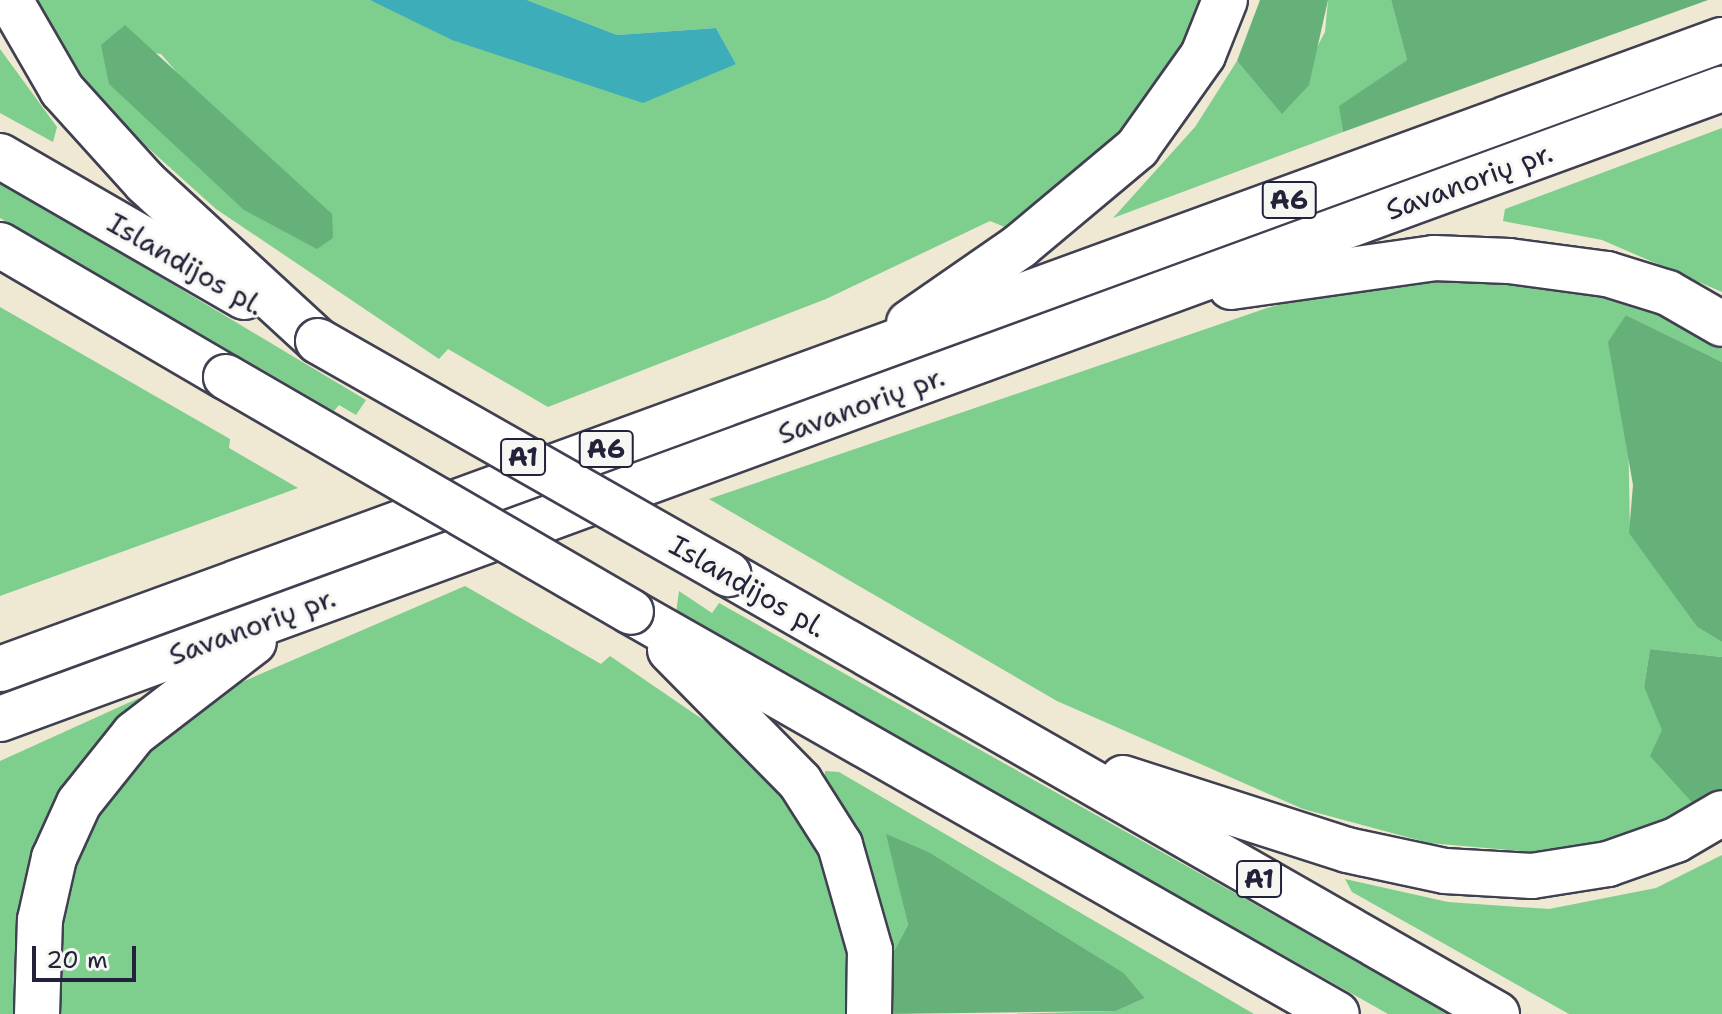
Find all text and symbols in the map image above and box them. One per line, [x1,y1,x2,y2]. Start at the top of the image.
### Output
street label: Savanorių pr. [1381,135,1557,227]
road number: A6 [1261,178,1317,222]
street label: Islandijos pl. [102,206,270,322]
street label: Savanorių pr. [773,359,949,451]
road number: A6 [578,427,634,471]
road number: A1 [499,435,547,479]
street label: Islandijos pl. [664,528,832,644]
street label: Savanorių pr. [164,580,340,672]
road number: A1 [1235,857,1283,901]
scale bar [36,930,140,980]
text: 20 m [46,944,108,976]

